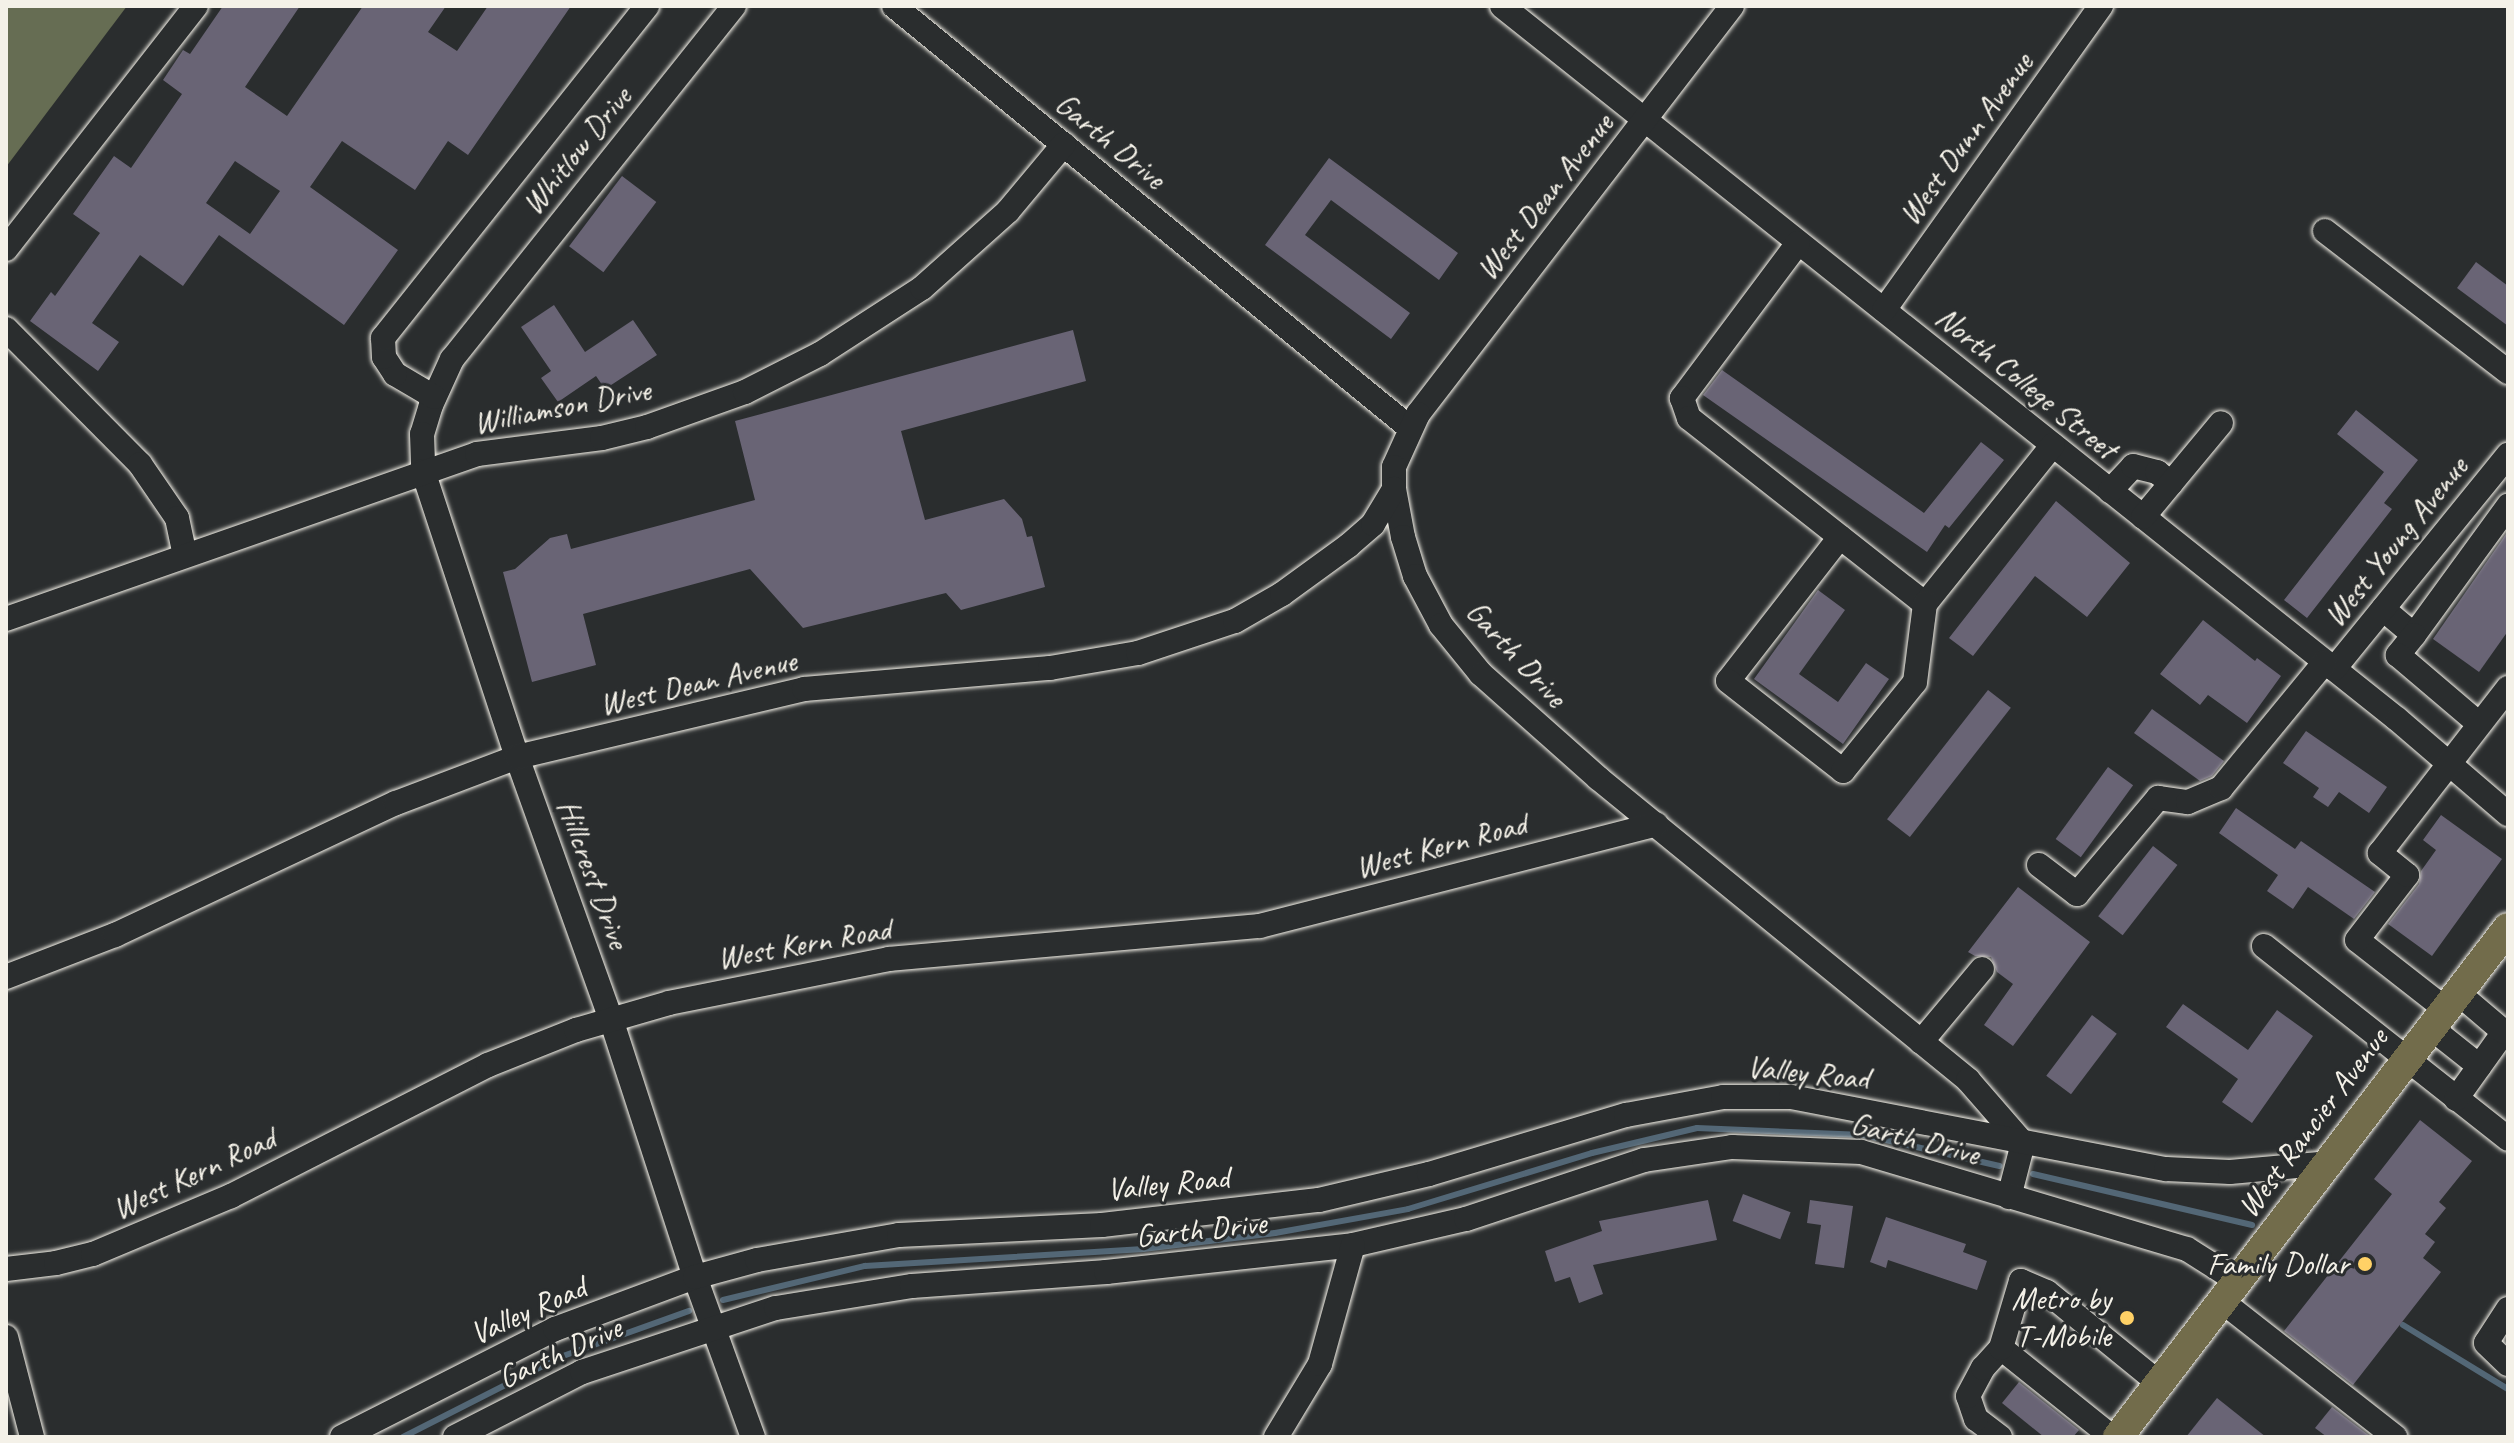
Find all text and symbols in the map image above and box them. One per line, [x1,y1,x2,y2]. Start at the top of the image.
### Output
street label: West Dunn Avenue [1891,45,2041,233]
street label: Whitlow Drive [514,79,640,223]
street label: Garth Drive [1047,85,1173,197]
street label: West Dean Avenue [1468,106,1622,288]
street label: North College Street [1928,298,2124,468]
street label: Williamson Drive [470,371,654,443]
street label: West Young Avenue [2316,449,2476,635]
street label: Garth Drive [1457,593,1575,715]
street label: West Dean Avenue [596,642,800,724]
street label: Hillcrest Drive [548,794,638,954]
street label: West Kern Road [1351,805,1531,887]
street label: West Kern Road [714,910,894,978]
street label: West Rancier Avenue [2229,1020,2397,1226]
street label: Valley Road [1746,1048,1870,1098]
street label: Garth Drive [1847,1104,1983,1174]
street label: West Kern Road [106,1120,282,1228]
street label: Valley Road [1106,1159,1230,1209]
street label: Garth Drive [1134,1204,1268,1256]
place label: Family Dollar [2208,1245,2349,1283]
marker: Family Dollar [2356,1255,2374,1273]
street label: Valley Road [465,1269,591,1353]
place label: Metro by T-Mobile [2012,1281,2111,1356]
street label: Garth Drive [492,1309,628,1397]
marker: Metro by T-Mobile [2118,1309,2136,1327]

